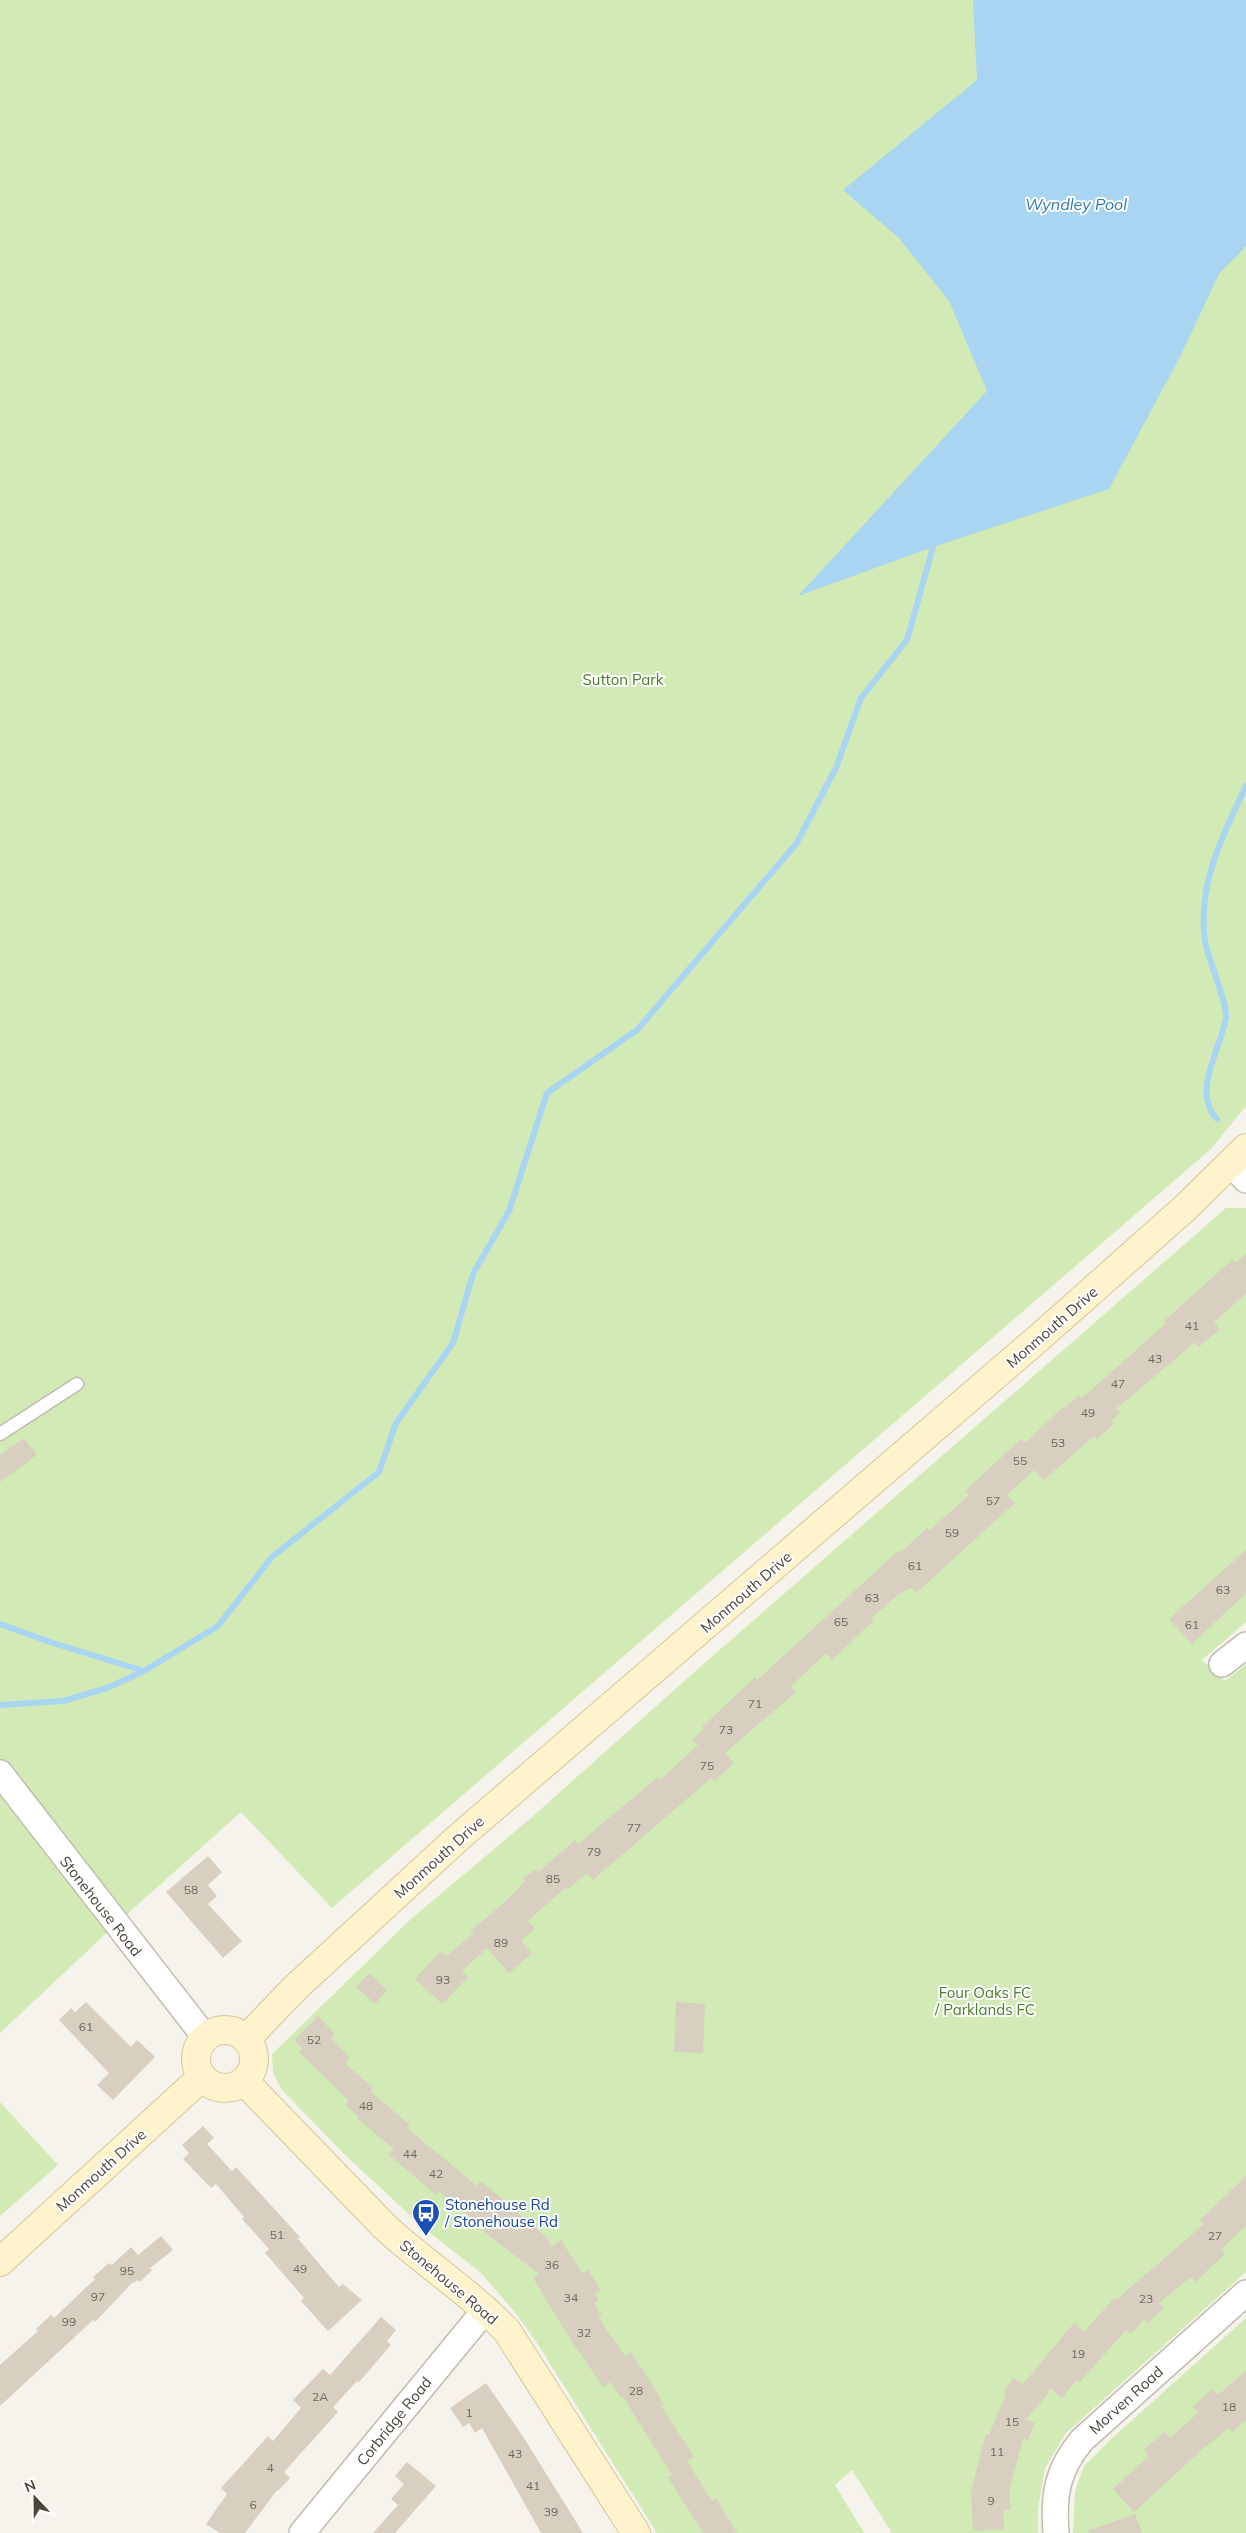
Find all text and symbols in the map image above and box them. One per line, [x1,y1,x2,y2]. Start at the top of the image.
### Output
water label: Wyndley Pool [1025,194,1127,214]
park label: Sutton Park [582,670,664,689]
street label: Monmouth Drive [1002,1282,1102,1372]
house number: 41 [1185,1318,1199,1333]
house number: 43 [1148,1351,1162,1366]
house number: 47 [1111,1376,1125,1391]
house number: 49 [1081,1405,1095,1420]
house number: 53 [1051,1435,1065,1450]
house number: 55 [1013,1453,1027,1468]
house number: 57 [986,1493,1000,1508]
house number: 59 [945,1525,959,1540]
street label: Monmouth Drive [696,1547,796,1637]
house number: 61 [908,1558,922,1573]
house number: 63 [1216,1582,1230,1597]
house number: 63 [865,1590,879,1605]
house number: 65 [834,1614,848,1629]
house number: 61 [1185,1617,1199,1632]
house number: 71 [748,1696,762,1711]
house number: 73 [719,1722,733,1737]
house number: 75 [700,1758,714,1773]
street label: Monmouth Drive [390,1812,488,1902]
house number: 77 [627,1820,641,1835]
house number: 79 [587,1844,601,1859]
street label: Stonehouse Road [56,1852,146,1960]
house number: 85 [546,1871,560,1886]
house number: 58 [184,1882,198,1897]
house number: 89 [494,1935,508,1950]
house number: 93 [436,1972,450,1987]
park label: Four Oaks FC / Parklands FC [934,1983,1035,2019]
house number: 61 [79,2019,93,2034]
house number: 52 [307,2032,321,2047]
house number: 48 [359,2098,373,2113]
street label: Monmouth Drive [52,2125,150,2215]
house number: 44 [403,2146,417,2161]
house number: 42 [429,2166,443,2181]
place label: Stonehouse Rd / Stonehouse Rd [444,2195,558,2231]
bus stop icon: Stonehouse Rd / Stonehouse Rd [411,2198,441,2237]
house number: 51 [270,2227,284,2242]
house number: 27 [1208,2228,1222,2243]
street label: Stonehouse Road [396,2235,502,2329]
house number: 36 [545,2257,559,2272]
house number: 49 [293,2261,307,2276]
house number: 95 [120,2263,134,2278]
house number: 97 [91,2289,105,2304]
house number: 34 [564,2290,578,2305]
house number: 23 [1139,2291,1153,2306]
house number: 99 [62,2314,76,2329]
house number: 32 [577,2325,591,2340]
house number: 19 [1071,2346,1085,2361]
street label: Morven Road [1085,2362,1167,2438]
street label: Corbridge Road [352,2373,436,2469]
house number: 28 [629,2383,643,2398]
house number: 2A [312,2389,328,2404]
house number: 18 [1222,2399,1236,2414]
house number: 1 [465,2405,473,2420]
house number: 15 [1005,2414,1019,2429]
house number: 11 [990,2444,1004,2459]
house number: 43 [508,2446,522,2461]
house number: 4 [266,2460,274,2475]
north arrow [10,2473,60,2523]
text: N [22,2476,38,2496]
house number: 41 [526,2478,540,2493]
house number: 9 [987,2493,995,2508]
house number: 6 [249,2497,257,2512]
house number: 39 [544,2504,558,2519]

